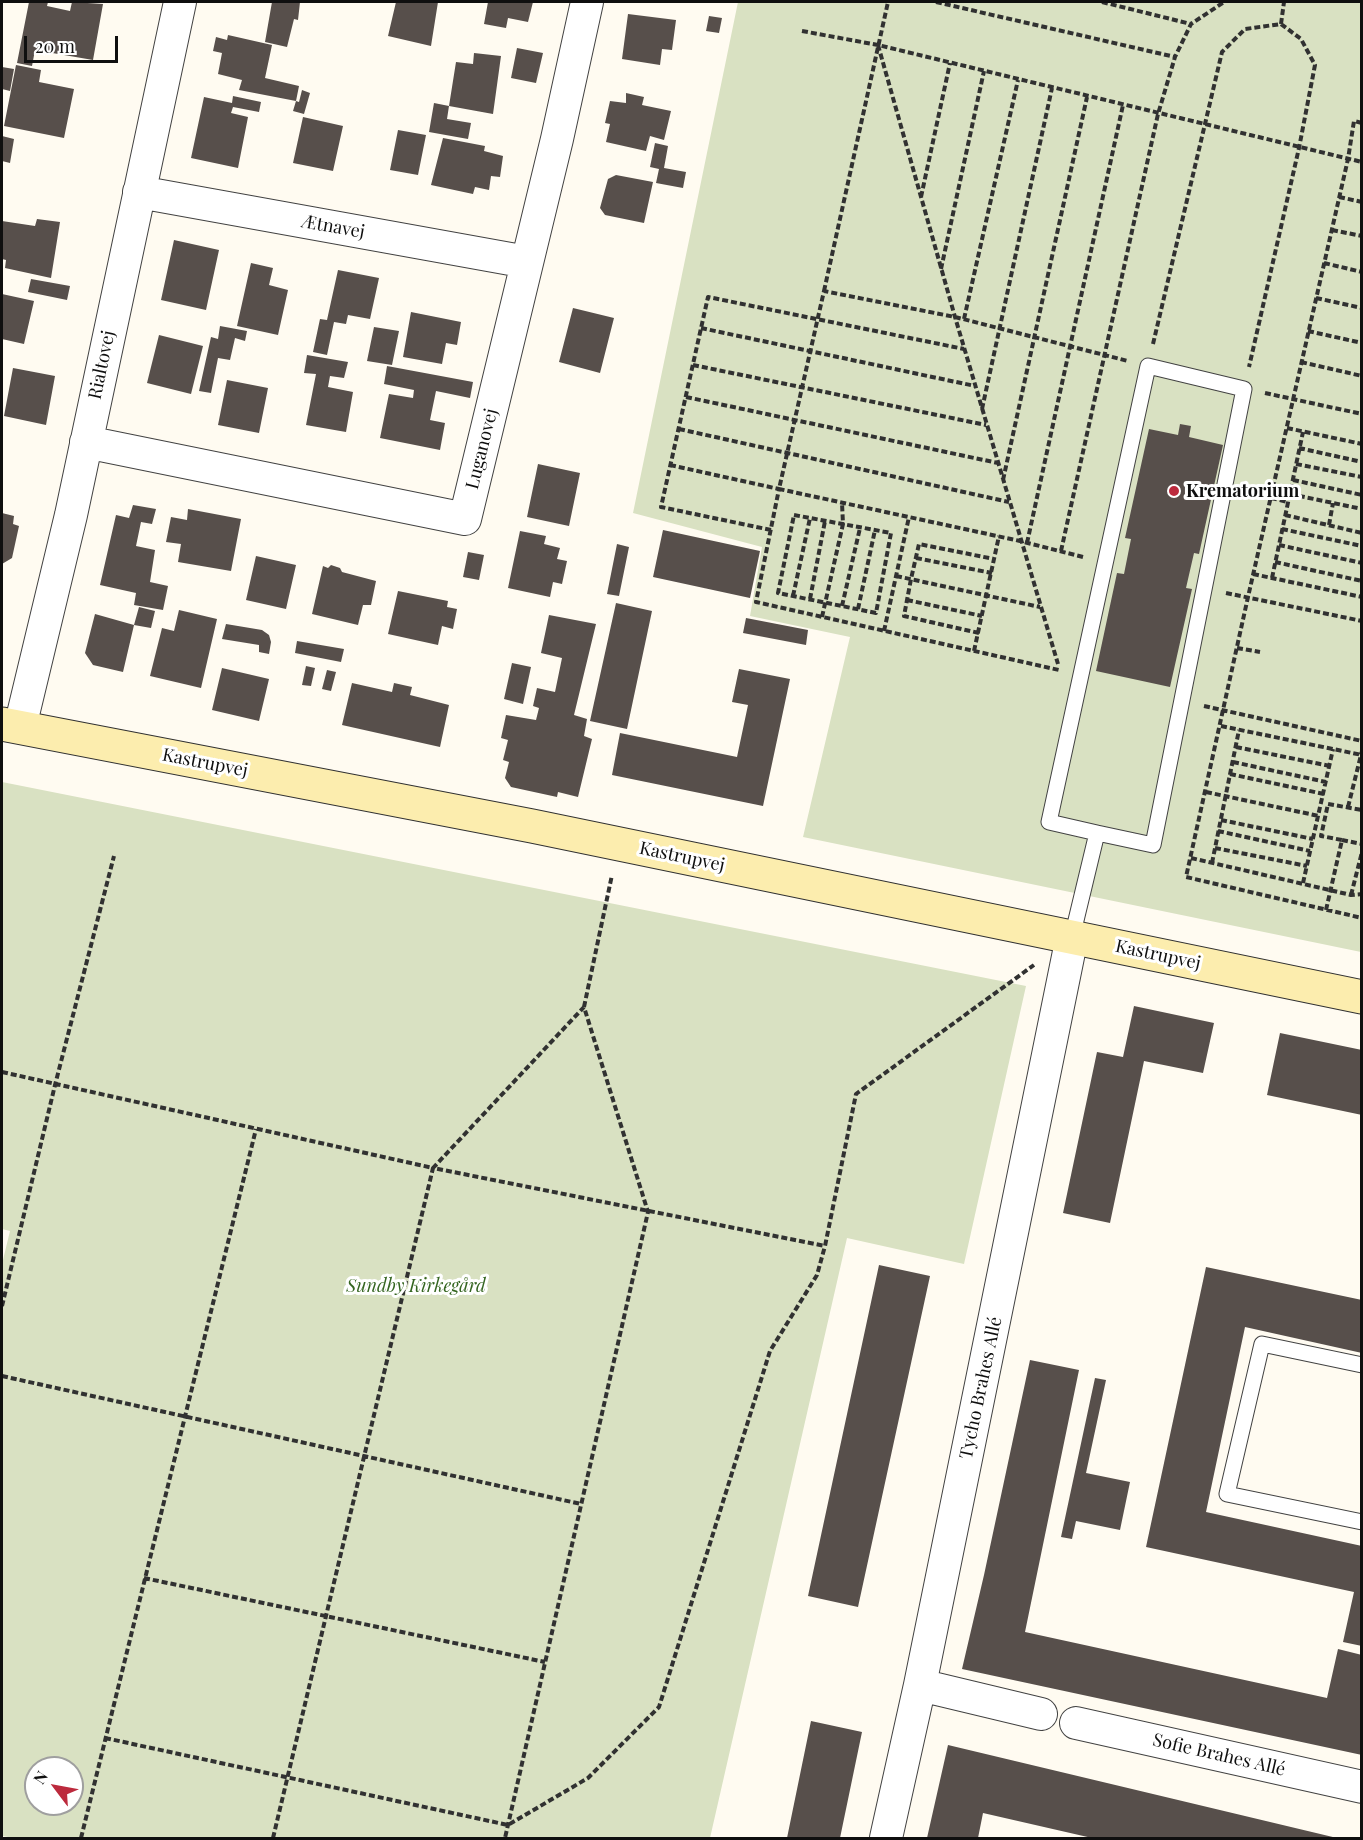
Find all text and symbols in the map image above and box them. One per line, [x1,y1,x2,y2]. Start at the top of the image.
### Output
scale bar [27,24,122,62]
text: 20 m [35,34,75,58]
street label: Ætnavej [300,211,366,243]
street label: Rialtovej [84,329,120,401]
street label: Luganovej [462,406,502,492]
place label: Krematorium [1186,480,1299,502]
marker: Krematorium [1167,484,1181,498]
street label: Kastrupvej [160,744,250,782]
street label: Kastrupvej [637,837,727,877]
street label: Kastrupvej [1113,935,1203,975]
park label: Sundby Kirkegård [346,1275,486,1297]
street label: Tycho Brahes Allé [955,1315,1007,1461]
street label: Sofie Brahes Allé [1151,1729,1287,1781]
north arrow [24,1756,84,1816]
text: N [28,1767,52,1788]

